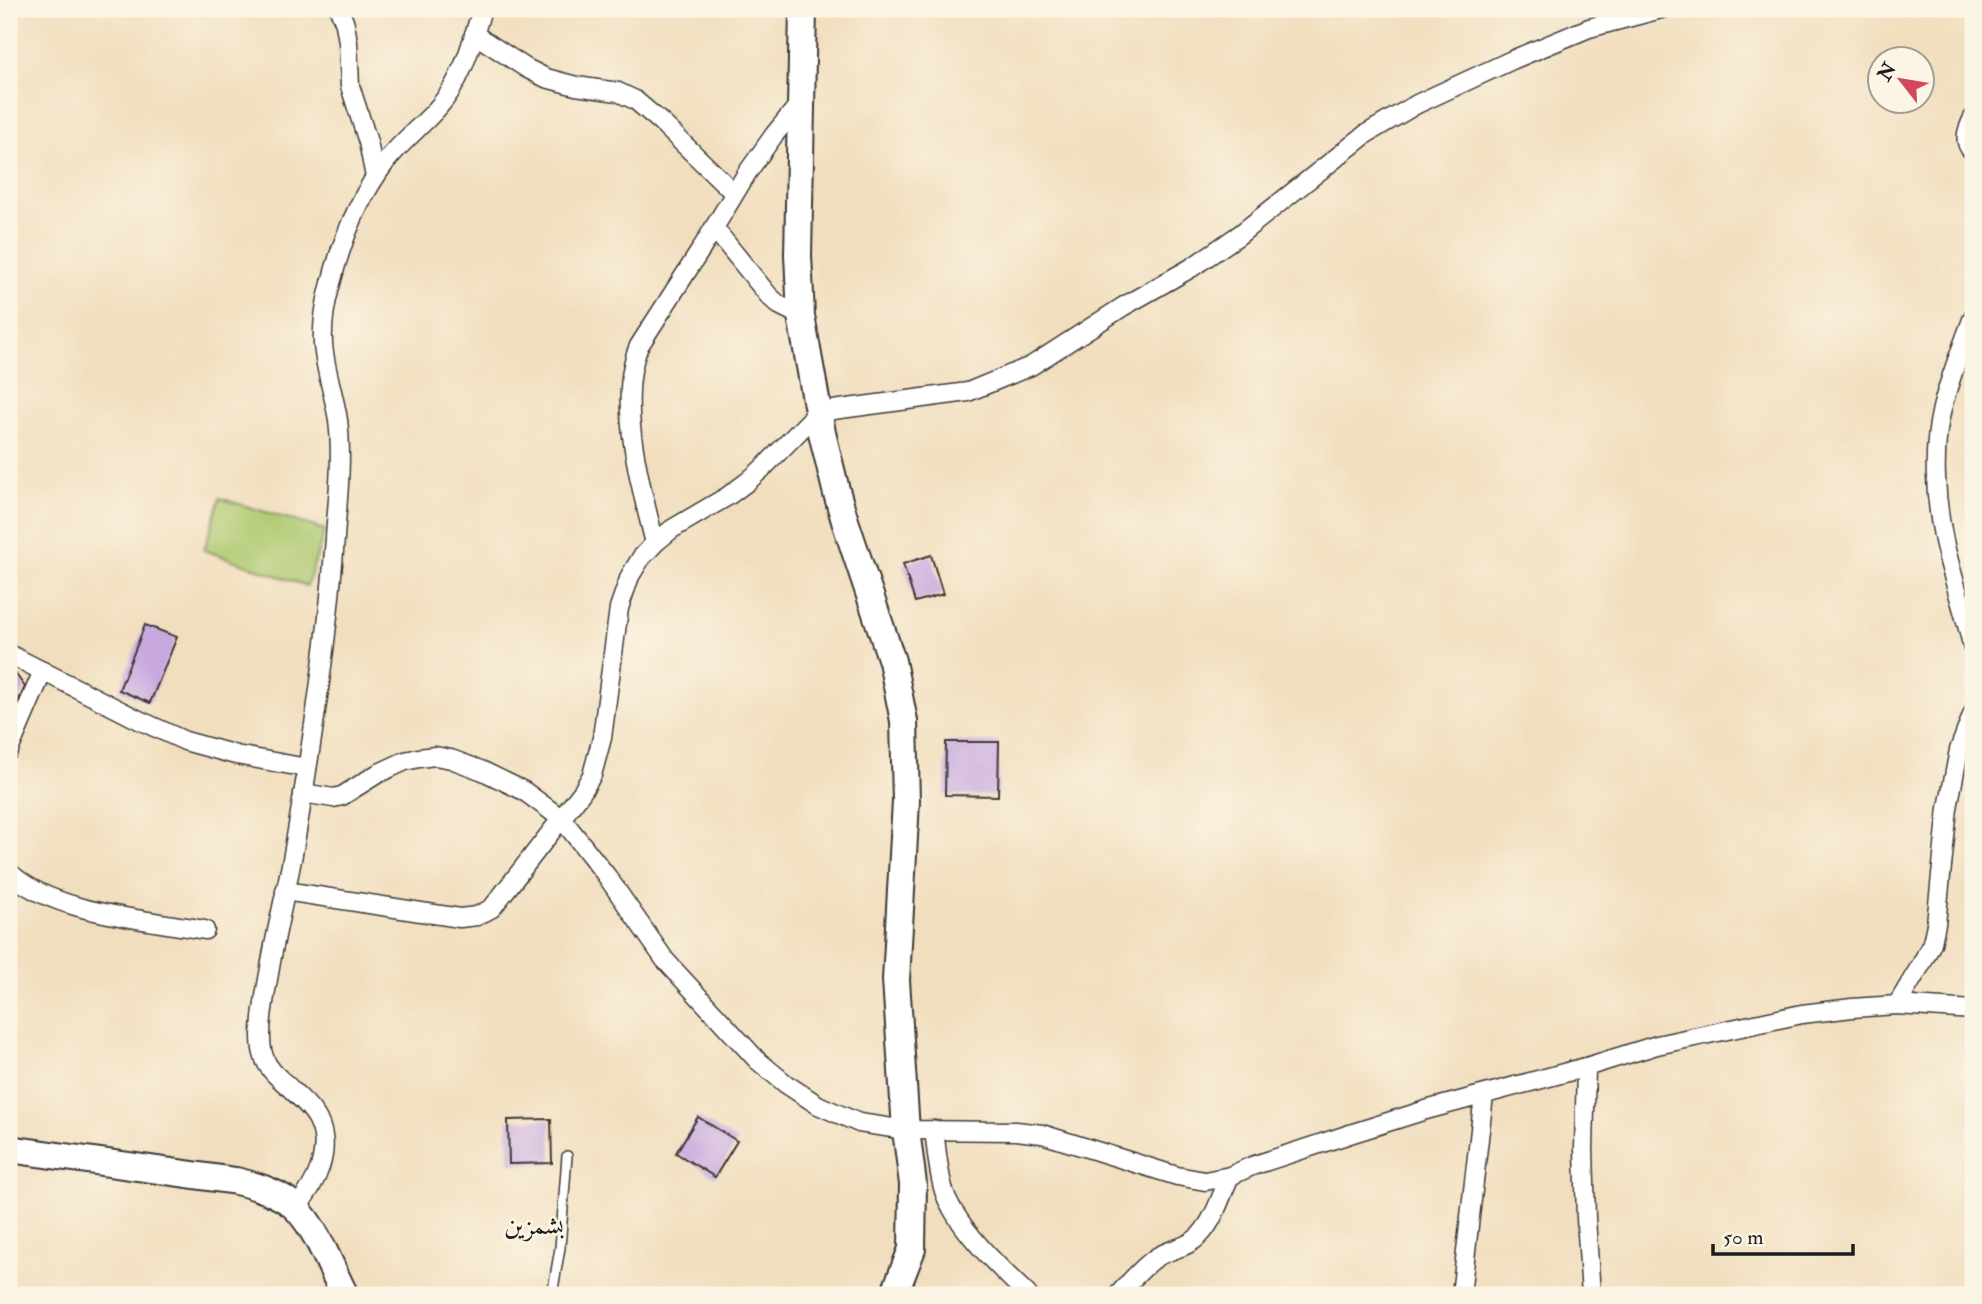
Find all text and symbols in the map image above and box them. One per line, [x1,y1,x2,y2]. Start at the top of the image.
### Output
north arrow [1867,46,1937,116]
text: N [1872,57,1902,86]
district label: بشمزين [504,1210,564,1242]
scale bar [1713,1213,1853,1257]
text: 50 m [1723,1224,1764,1251]

